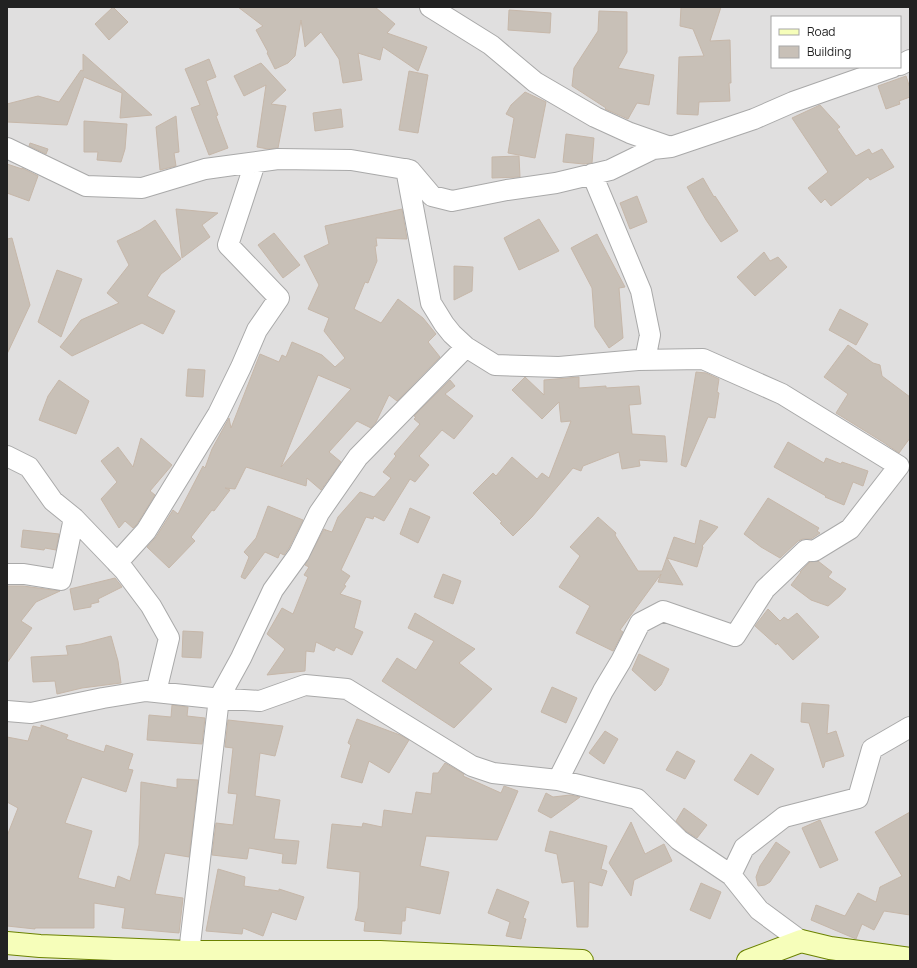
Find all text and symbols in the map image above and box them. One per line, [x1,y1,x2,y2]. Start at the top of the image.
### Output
legend [771,16,901,68]
text: Road [807,23,835,40]
text: Building [807,43,851,60]

